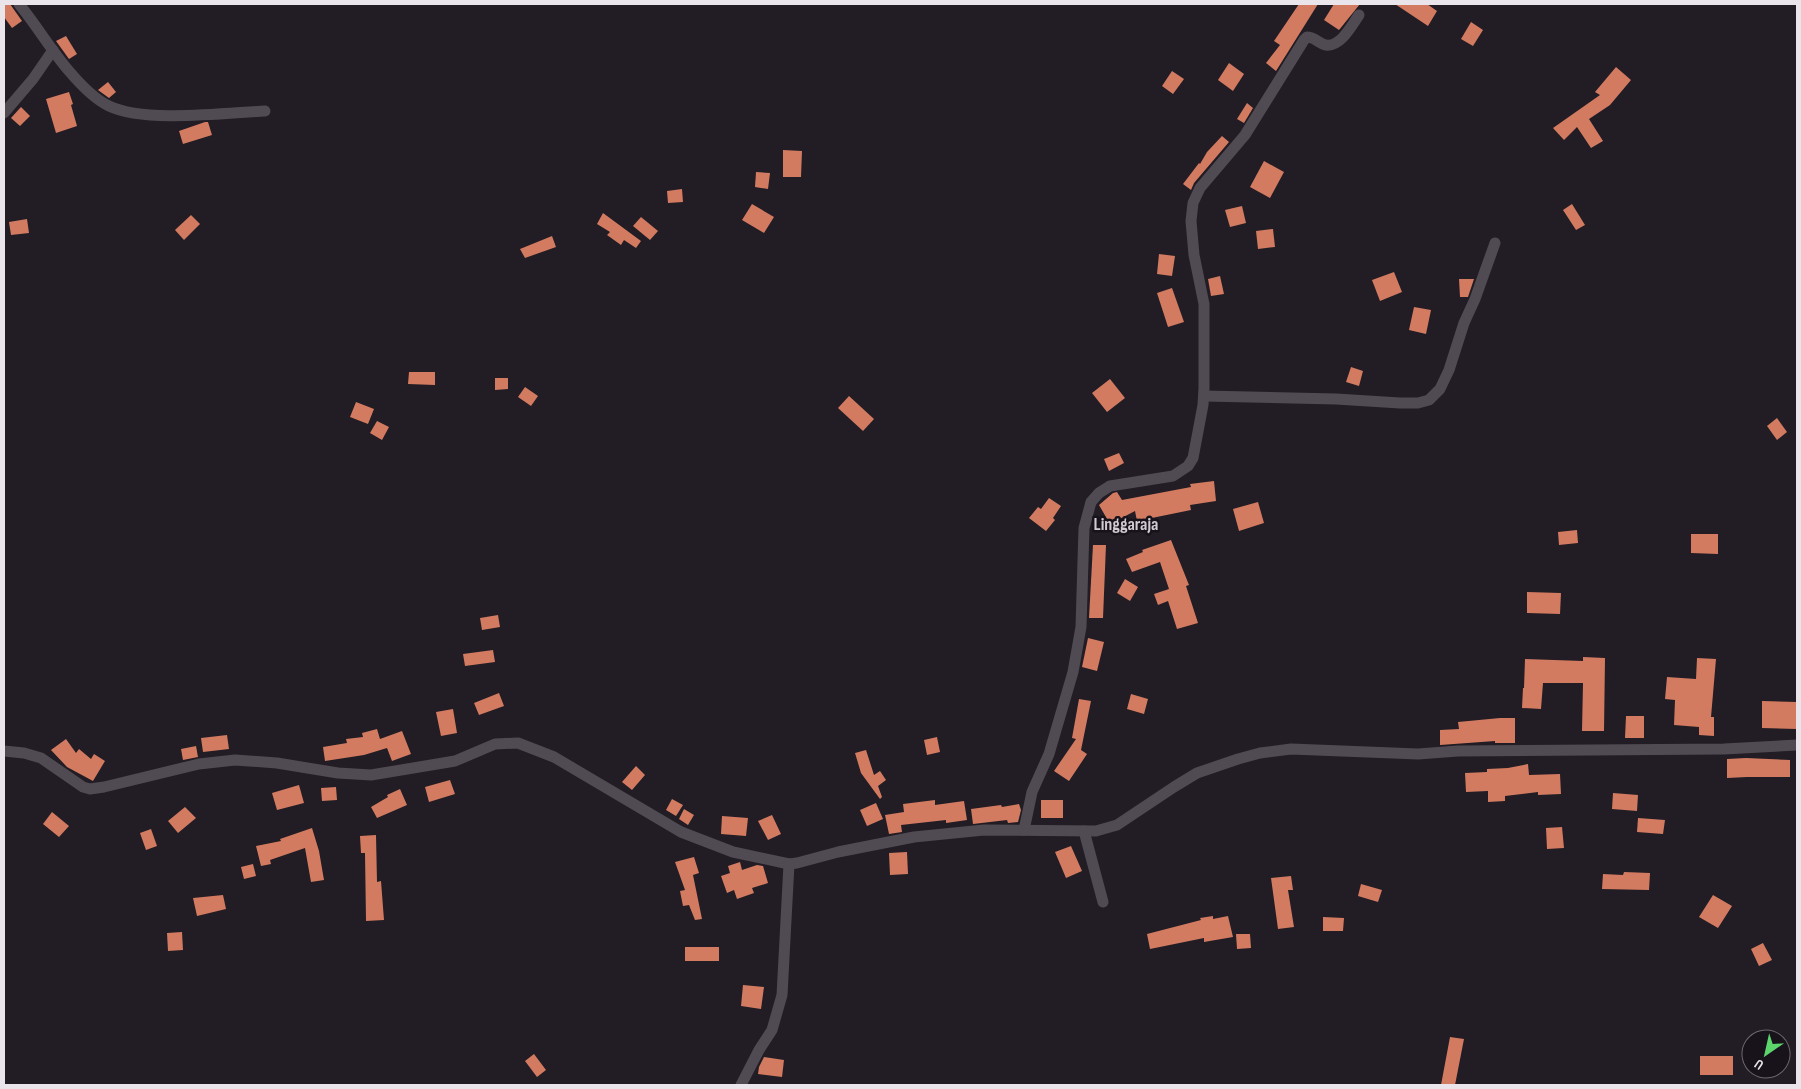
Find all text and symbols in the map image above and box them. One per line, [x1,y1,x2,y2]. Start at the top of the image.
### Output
district label: Linggaraja [1094,514,1158,535]
north arrow [1741,1029,1791,1079]
text: U [1751,1055,1767,1073]

